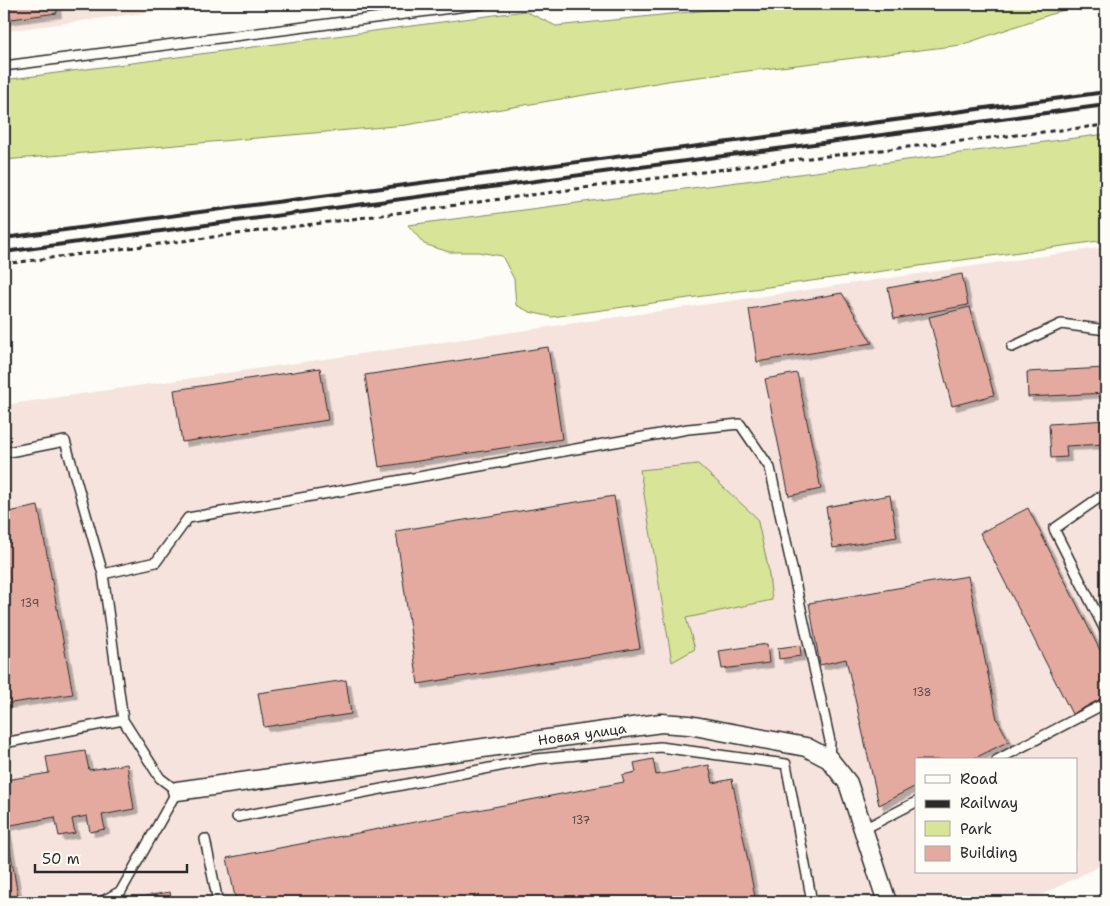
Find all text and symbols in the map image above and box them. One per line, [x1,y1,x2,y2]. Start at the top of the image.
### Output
house number: 139 [21,596,39,611]
house number: 138 [912,685,932,700]
street label: Новая улица [536,719,628,749]
legend [915,758,1078,874]
text: Road [960,769,998,789]
text: Railway [960,793,1018,813]
house number: 137 [572,813,591,828]
text: Park [960,819,992,839]
scale bar [35,841,188,873]
text: Building [960,843,1017,863]
text: 50 m [42,849,80,869]

